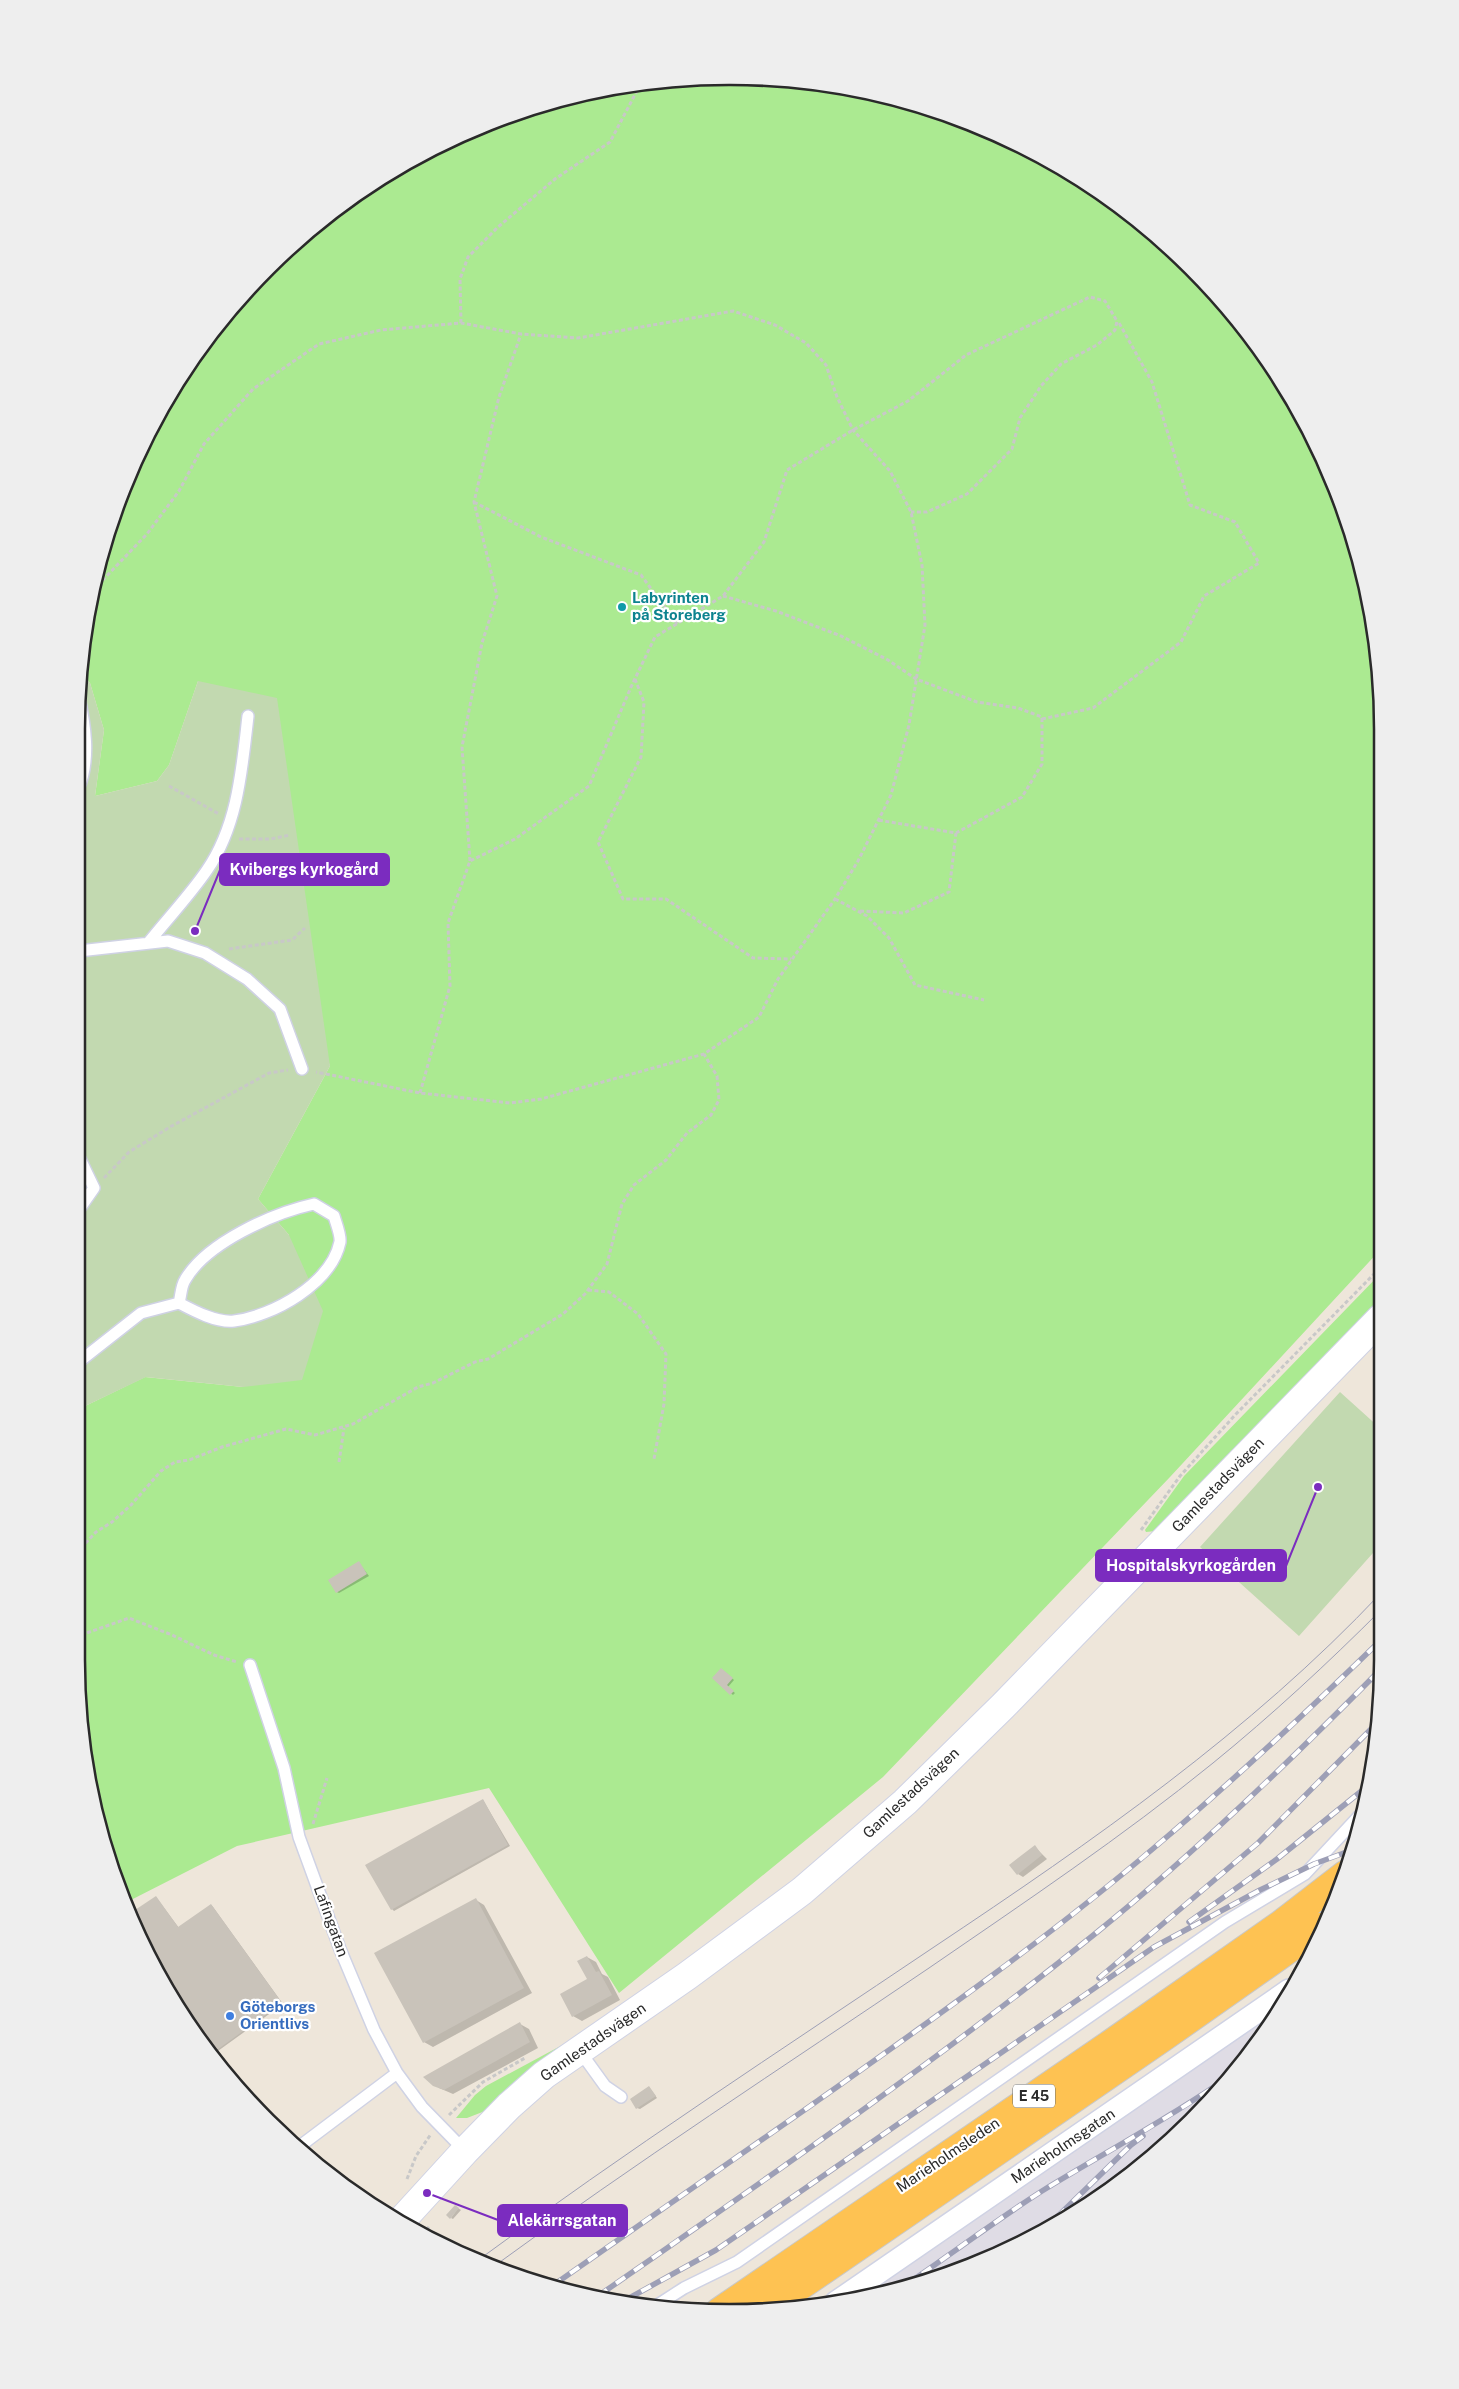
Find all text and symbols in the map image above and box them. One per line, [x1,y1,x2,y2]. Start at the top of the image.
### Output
place label: Labyrinten på Storeberg [632,589,726,623]
marker: Labyrinten på Storeberg [616,601,628,613]
callout: Kvibergs kyrkogård [220,854,389,885]
text: Kvibergs kyrkogård [230,860,378,879]
street label: Gamlestadsvägen [1168,1434,1267,1535]
callout: Hospitalskyrkogården [1096,1550,1286,1581]
text: Hospitalskyrkogården [1106,1556,1276,1575]
street label: Gamlestadsvägen [859,1744,962,1841]
street label: Lafingatan [311,1883,352,1959]
place label: Göteborgs Orientlivs [240,1998,315,2032]
street label: Gamlestadsvägen [537,1999,649,2084]
marker: Göteborgs Orientlivs [224,2010,236,2022]
road number: E 45 [1013,2084,1055,2108]
street label: Marieholmsgatan [1008,2105,1118,2187]
street label: Marieholmsleden [893,2114,1002,2195]
callout: Alekärrsgatan [498,2205,627,2236]
text: Alekärrsgatan [507,2211,617,2230]

